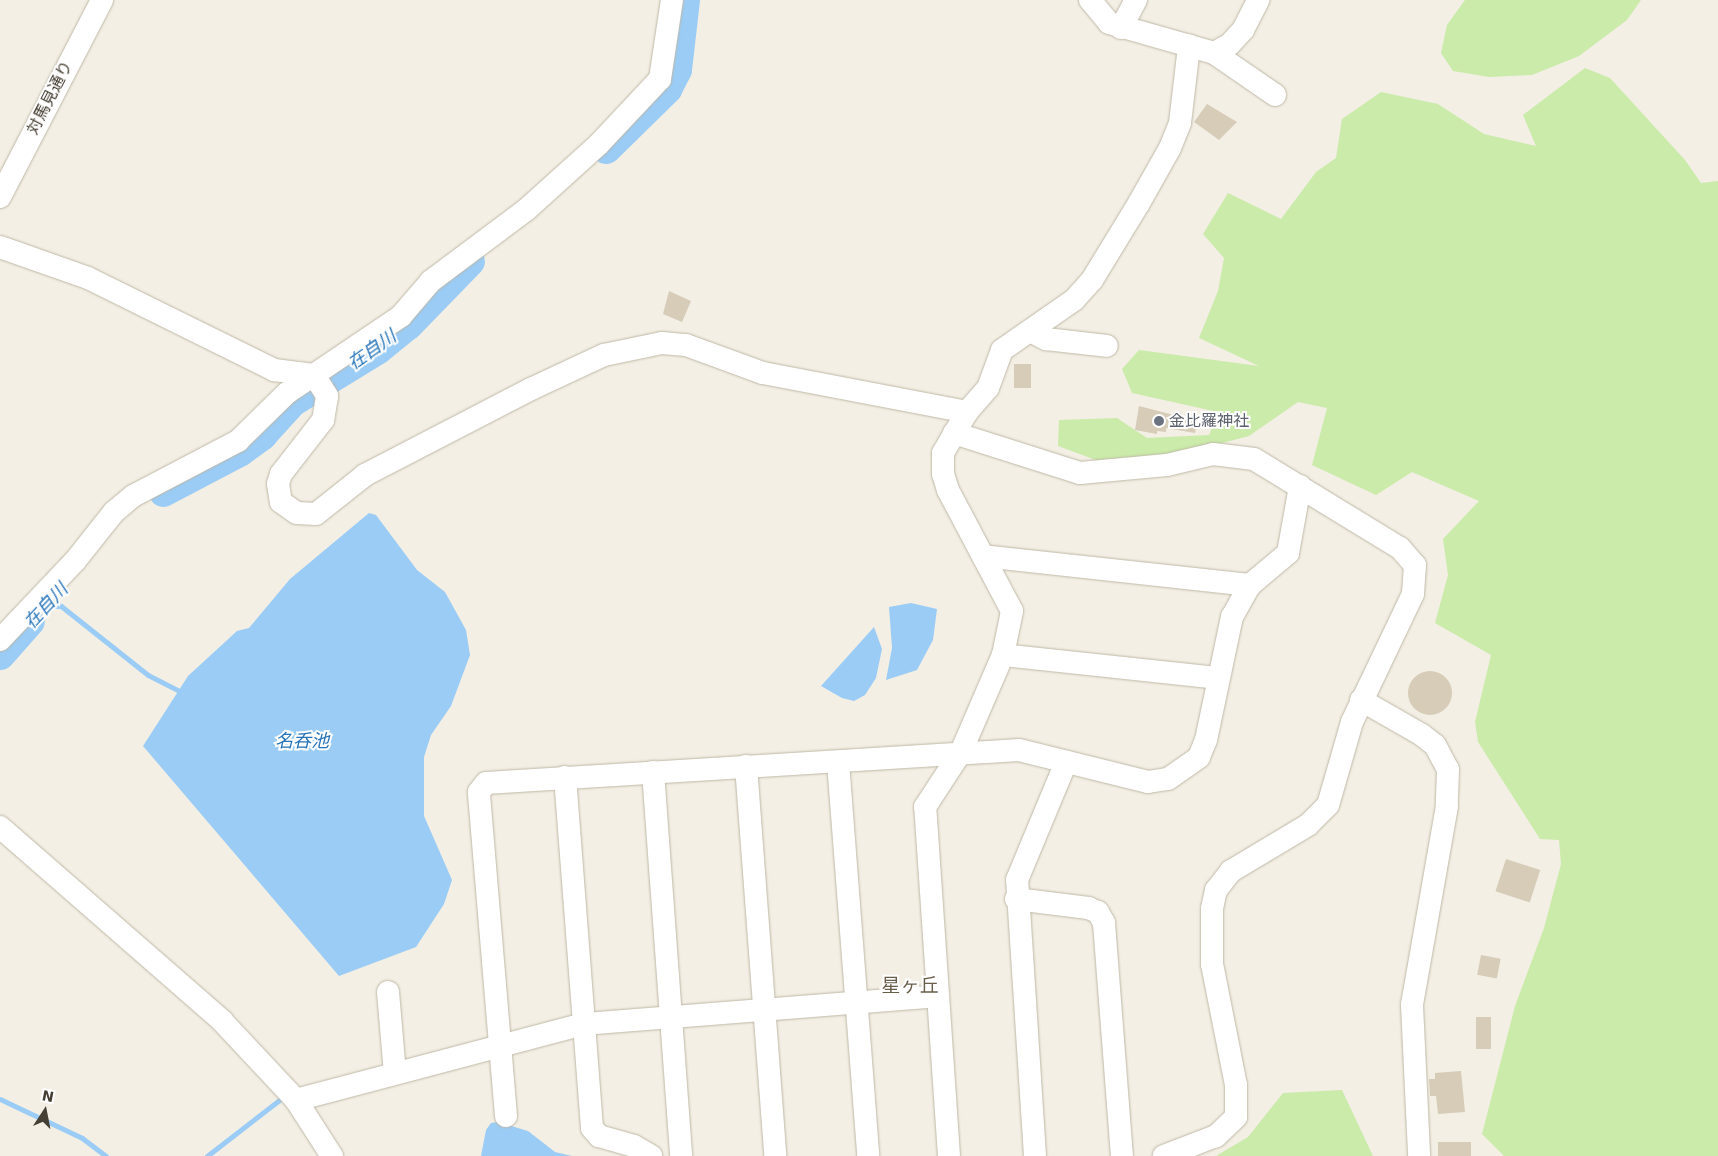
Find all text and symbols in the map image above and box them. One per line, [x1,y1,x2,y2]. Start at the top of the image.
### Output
street label: 対馬見通り [23,58,77,138]
water label: 在自川 [344,326,400,374]
place label: 金比羅神社 [1169,411,1249,431]
marker: 金比羅神社 [1153,415,1165,427]
water label: 在自川 [20,579,72,633]
water label: 名呑池 [275,730,329,752]
district label: 星ヶ丘 [882,975,938,997]
north arrow [20,1086,70,1136]
text: N [41,1087,55,1105]

